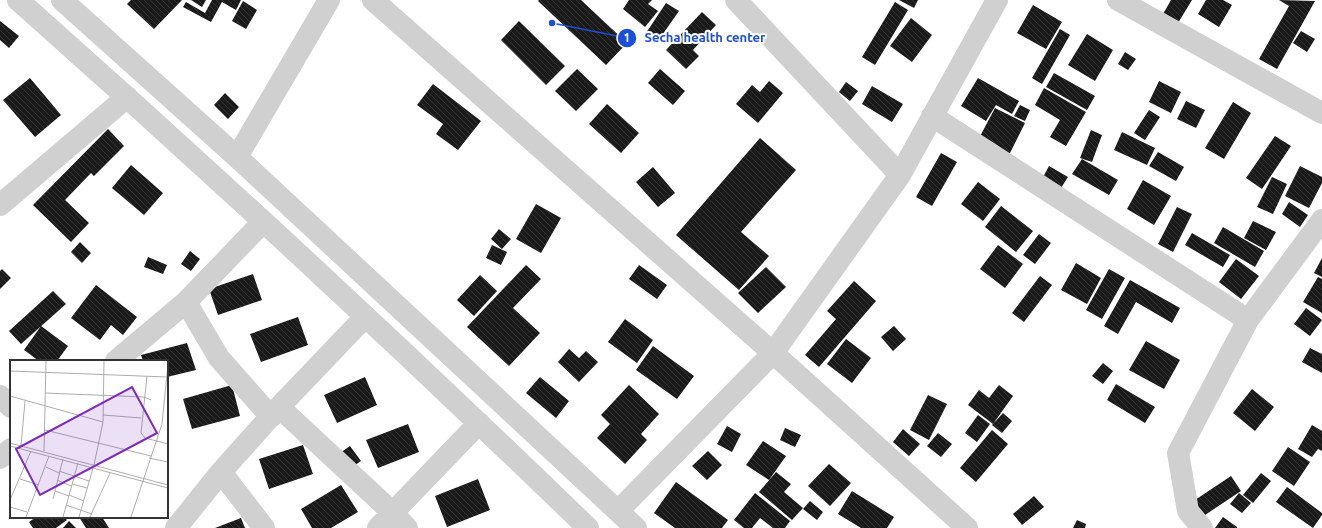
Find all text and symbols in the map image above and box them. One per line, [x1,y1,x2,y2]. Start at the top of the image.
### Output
callout: Secha health center [617,25,774,50]
text: Secha health center [645,30,766,44]
text: 1 [624,31,630,44]
inset map [10,360,168,518]

